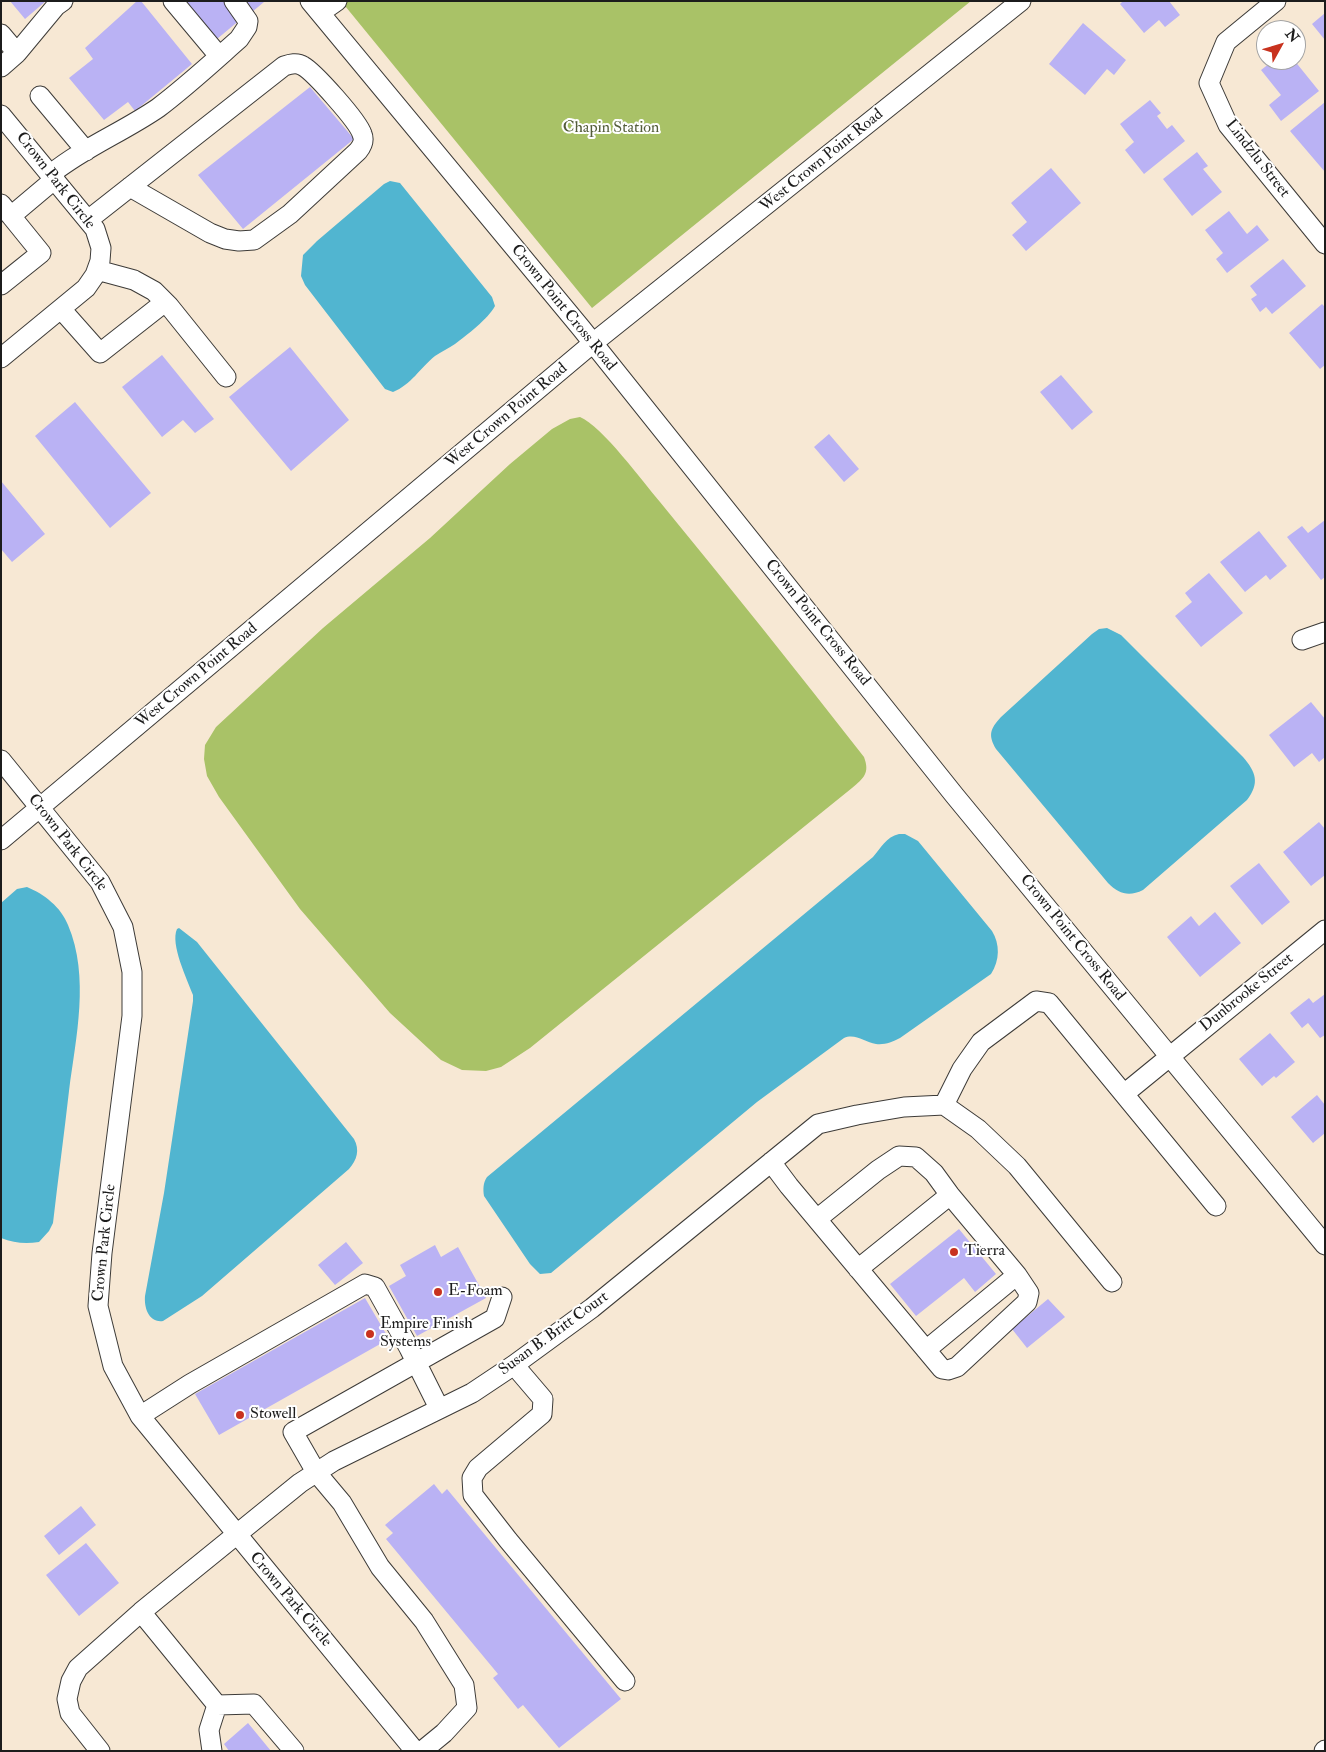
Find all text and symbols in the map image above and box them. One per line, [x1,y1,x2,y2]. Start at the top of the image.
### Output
north arrow [1256,20,1306,70]
text: N [1282,26,1303,46]
street label: West Crown Point Road [756,105,888,217]
street label: Lindzlu Street [1221,116,1293,202]
park label: Chapin Station [563,119,659,139]
street label: Crown Park Circle [11,129,99,233]
street label: Crown Point Cross Road [506,241,620,375]
street label: West Crown Point Road [442,359,572,473]
street label: Crown Point Cross Road [760,556,874,690]
street label: West Crown Point Road [132,619,262,733]
street label: Crown Park Circle [23,791,111,895]
street label: Crown Point Cross Road [1015,871,1129,1005]
street label: Dunbrooke Street [1196,949,1298,1037]
street label: Crown Park Circle [89,1183,121,1303]
place label: Tierra [964,1242,1005,1262]
marker: Tierra [948,1246,960,1258]
place label: E-Foam [448,1282,503,1302]
marker: E-Foam [432,1286,444,1298]
street label: Susan B. Britt Court [495,1288,613,1380]
place label: Empire Finish Systems [380,1315,473,1353]
marker: Empire Finish Systems [364,1328,376,1340]
place label: Stowell [250,1405,296,1425]
marker: Stowell [234,1409,246,1421]
street label: Crown Park Circle [245,1549,335,1651]

